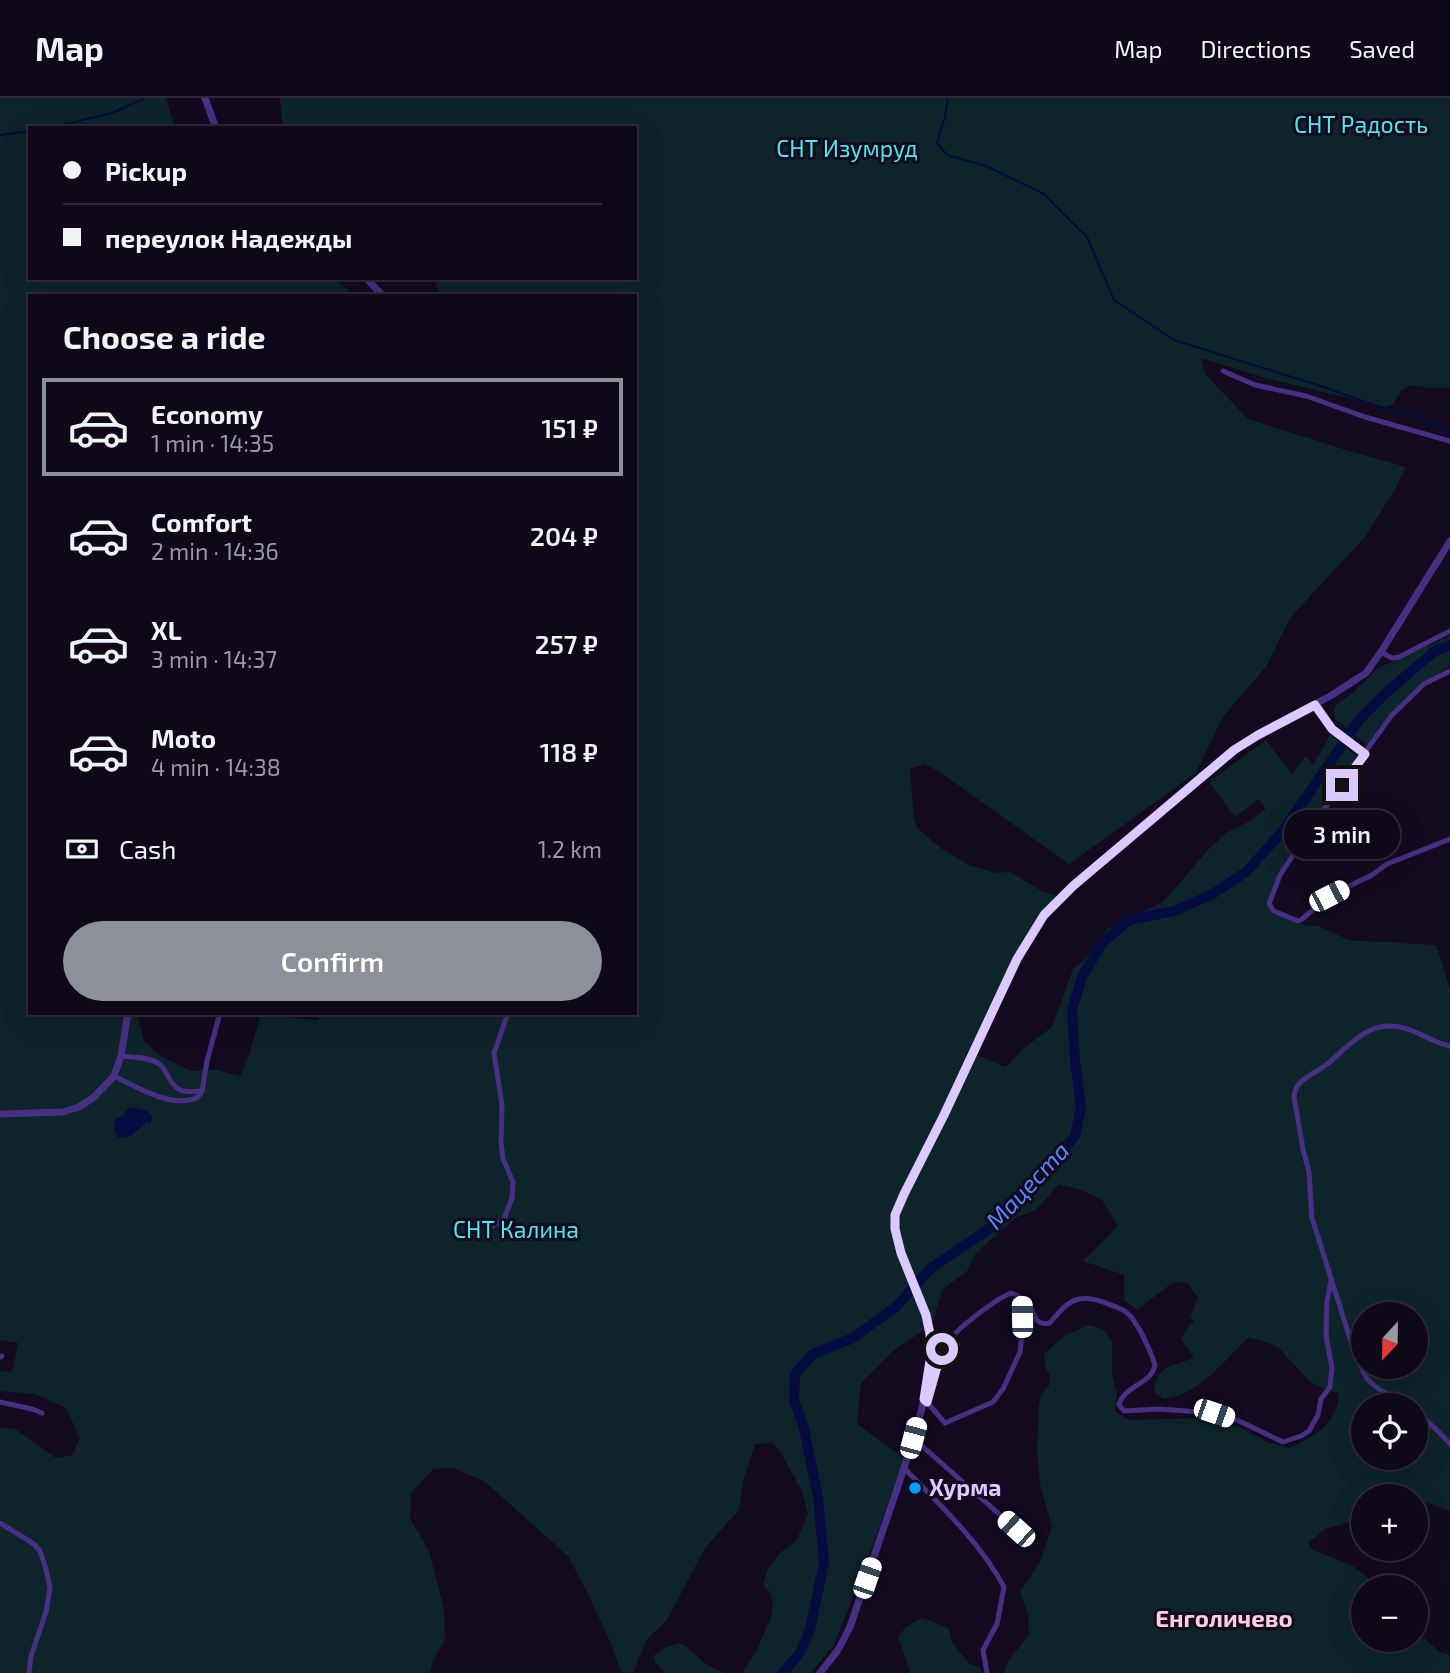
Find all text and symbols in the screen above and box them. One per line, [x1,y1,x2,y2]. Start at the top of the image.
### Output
text: Map [35,28,104,68]
text: Map [1114,34,1162,63]
text: Directions [1200,34,1311,63]
text: Saved [1349,34,1415,63]
park label: СНТ Радость [1294,110,1428,138]
park label: СНТ Изумруд [776,134,918,163]
text: Pickup [105,155,187,186]
text: переулок Надежды [105,222,352,253]
text: Choose a ride [63,317,266,355]
icon: car [67,396,130,459]
text: Economy [151,398,263,429]
text: 151 ₽ [541,412,598,443]
text: 1 min · 14:35 [151,429,274,457]
icon: car [67,504,130,567]
text: Comfort [151,506,252,537]
text: 204 ₽ [530,520,598,551]
text: 2 min · 14:36 [151,537,279,565]
icon: car [67,612,130,675]
text: XL [151,614,182,645]
text: 257 ₽ [535,628,598,659]
text: 3 min · 14:37 [151,645,277,673]
icon: car [67,720,130,783]
text: Moto [151,722,216,753]
text: 118 ₽ [540,736,598,767]
text: 4 min · 14:38 [151,753,281,781]
route end [1326,769,1358,801]
callout: 3 min [1284,810,1400,858]
text: 3 min [1313,820,1371,848]
icon: cash [63,830,101,868]
text: Cash [119,833,176,864]
text: 1.2 km [538,835,602,863]
car [1306,877,1353,915]
button: Confirm [63,921,602,1001]
water label: Мацеста [979,1135,1074,1235]
park label: СНТ Калина [453,1215,579,1243]
car [1012,1296,1033,1338]
north arrow [1351,1302,1428,1379]
map controls [1351,1302,1428,1652]
route start [926,1333,958,1365]
button: locate [1351,1393,1428,1470]
car [1191,1396,1238,1430]
car [898,1415,929,1461]
place label: Хурма [929,1473,1001,1501]
marker: Хурма [907,1480,923,1496]
button: + [1351,1484,1428,1561]
car [994,1507,1039,1551]
car [851,1555,884,1601]
button: − [1351,1575,1428,1652]
district label: Енголичево [1155,1603,1293,1632]

